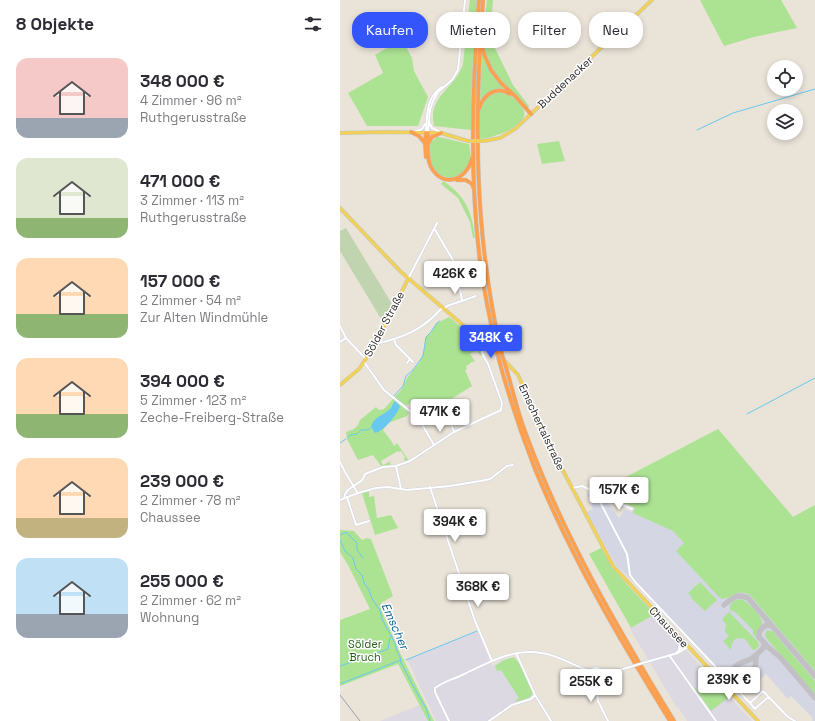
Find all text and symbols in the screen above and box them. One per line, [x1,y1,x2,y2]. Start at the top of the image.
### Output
chip: Kaufen [352,12,428,48]
chip: Mieten [436,12,510,48]
chip: Filter [518,12,581,48]
chip: Neu [589,12,643,48]
text: 8 Objekte [16,13,94,35]
icon: filters [302,13,324,35]
street label: Buddenacker [534,53,596,111]
map controls [767,60,803,140]
button: locate [767,60,803,96]
text: 348 000 € [140,70,225,92]
icon: home [48,74,96,122]
text: 4 Zimmer · 96 m² [140,92,241,109]
button: layers [767,104,803,140]
text: Ruthgerusstraße [140,109,247,126]
text: 471 000 € [140,170,220,192]
icon: home [48,174,96,222]
text: 3 Zimmer · 113 m² [140,192,244,209]
text: Ruthgerusstraße [140,209,247,226]
pin: 426K € [422,261,488,295]
text: 426K € [433,265,477,282]
text: 157 000 € [140,270,220,292]
icon: home [48,274,96,322]
street label: Sölder Straße [361,289,407,359]
text: 2 Zimmer · 54 m² [140,292,241,309]
text: Zur Alten Windmühle [140,309,268,326]
pin: 348K € [458,325,524,359]
text: 348K € [469,329,513,346]
text: 394 000 € [140,370,225,392]
icon: home [48,374,96,422]
street label: Emschertalstraße [516,381,568,473]
text: 5 Zimmer · 123 m² [140,392,246,409]
pin: 471K € [407,399,473,433]
text: 471K € [420,403,460,420]
text: Zeche-Freiberg-Straße [140,409,284,426]
text: 239 000 € [140,470,224,492]
icon: home [48,474,96,522]
pin: 157K € [586,477,652,511]
text: 157K € [599,481,639,498]
text: 2 Zimmer · 78 m² [140,492,241,509]
text: Chaussee [140,509,201,526]
pin: 394K € [422,509,488,543]
text: 394K € [433,513,477,530]
text: 255 000 € [140,570,224,592]
icon: home [48,574,96,622]
pin: 368K € [445,574,511,608]
text: 368K € [456,578,500,595]
text: 2 Zimmer · 62 m² [140,592,241,609]
water label: Emscher [378,600,413,653]
street label: Chaussee [646,603,692,651]
text: Wohnung [140,609,199,626]
park label: Sölder Bruch [348,637,382,664]
pin: 239K € [696,667,762,701]
pin: 255K € [558,669,624,703]
text: 239K € [707,671,751,688]
text: 255K € [569,673,613,690]

